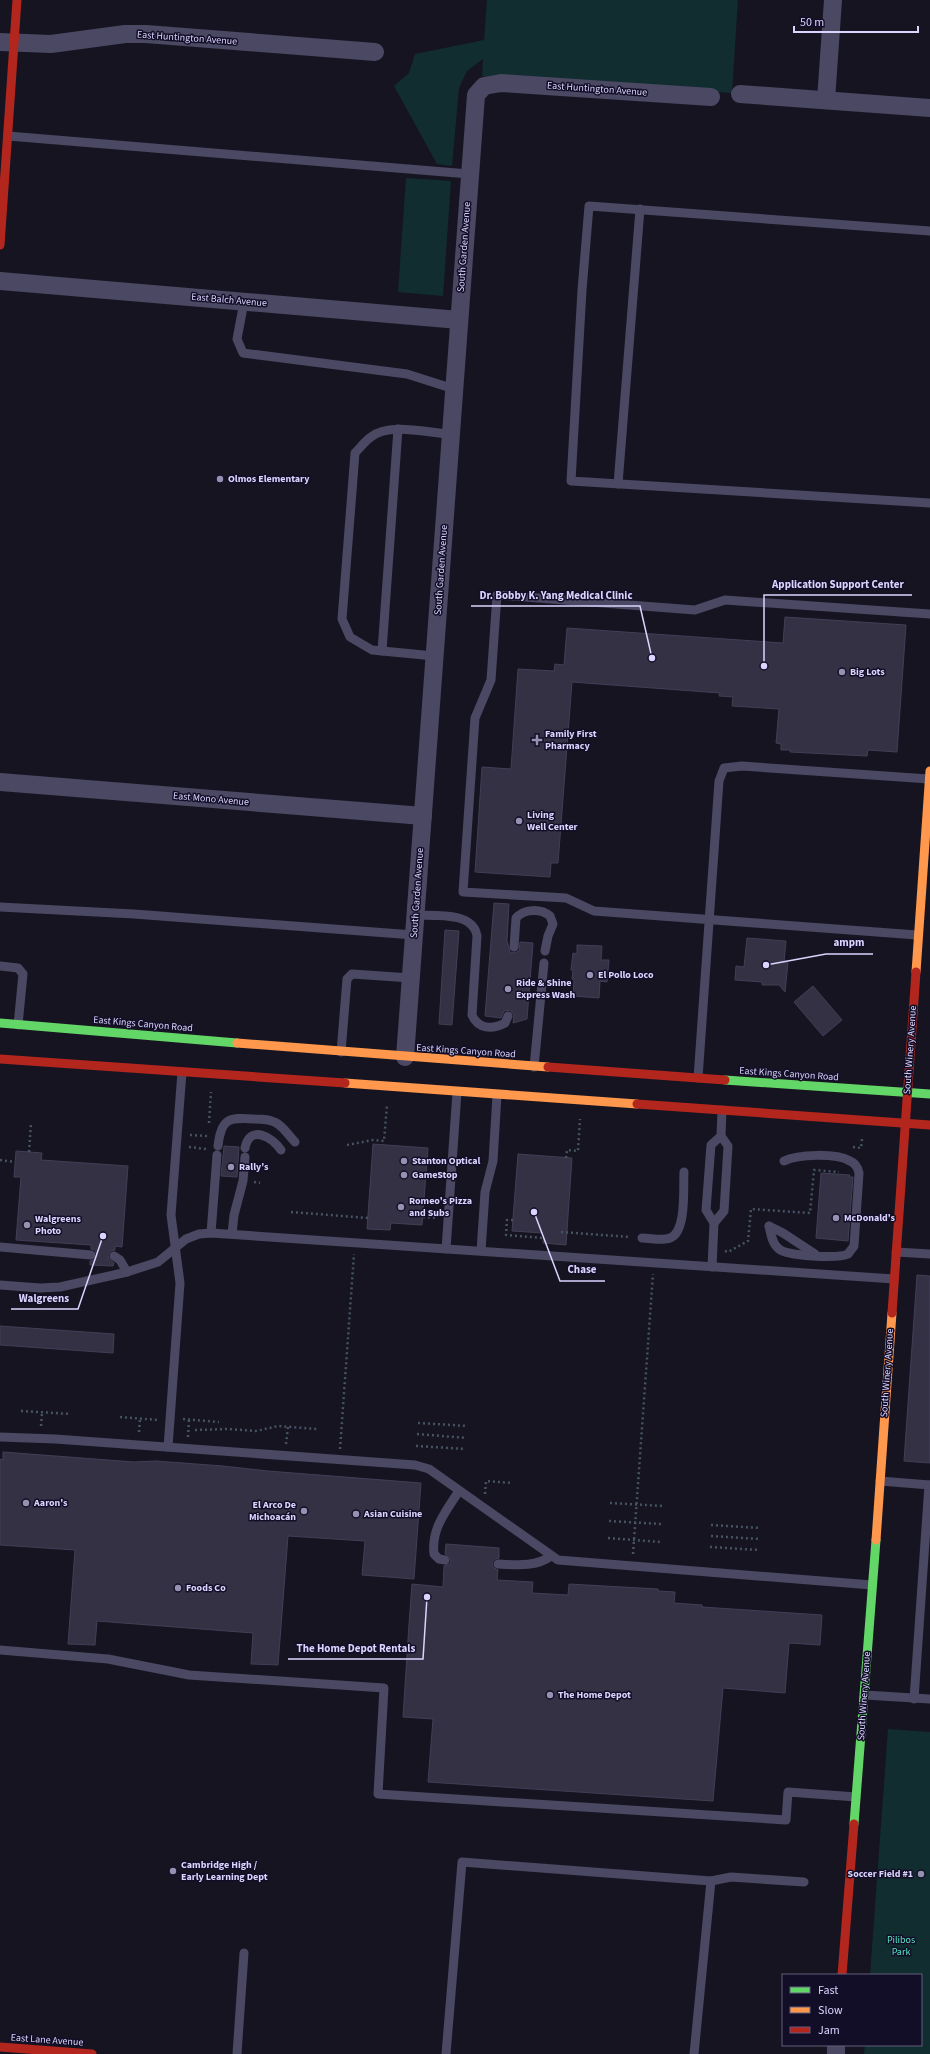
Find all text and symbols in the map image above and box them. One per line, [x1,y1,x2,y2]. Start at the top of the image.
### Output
scale bar [794,8,918,34]
text: 50 m [800,14,824,31]
street label: East Huntington Avenue [136,28,238,48]
street label: East Huntington Avenue [546,79,648,99]
street label: South Garden Avenue [454,201,474,293]
street label: East Balch Avenue [191,290,267,310]
place label: Olmos Elementary [228,472,310,486]
marker: Olmos Elementary [215,474,225,484]
street label: South Garden Avenue [431,524,451,616]
callout: Application Support Center [764,572,912,595]
text: Application Support Center [771,577,905,592]
callout: Dr. Bobby K. Yang Medical Clinic [471,583,640,606]
text: Dr. Bobby K. Yang Medical Clinic [479,588,633,603]
place label: Big Lots [850,665,885,679]
marker: Big Lots [837,667,847,677]
place label: Family First Pharmacy [545,727,597,753]
marker: Family First Pharmacy [532,735,542,745]
street label: East Mono Avenue [172,789,250,809]
place label: Living Well Center [527,808,578,834]
marker: Living Well Center [514,816,524,826]
street label: South Garden Avenue [407,847,427,939]
callout: ampm [826,931,873,954]
text: ampm [834,935,864,950]
place label: El Pollo Loco [598,968,654,982]
marker: El Pollo Loco [585,970,595,980]
place label: Ride & Shine Express Wash [516,976,576,1002]
marker: Ride & Shine Express Wash [503,984,513,994]
street label: South Winery Avenue [900,1005,920,1095]
street label: East Kings Canyon Road [93,1013,193,1035]
street label: East Kings Canyon Road [416,1041,516,1061]
street label: East Kings Canyon Road [739,1064,839,1084]
place label: Stanton Optical [412,1154,481,1168]
marker: Stanton Optical [399,1156,409,1166]
place label: Rally's [239,1160,269,1174]
marker: Rally's [226,1162,236,1172]
place label: GameStop [412,1168,458,1182]
marker: GameStop [399,1170,409,1180]
place label: Romeo's Pizza and Subs [409,1194,472,1220]
marker: Romeo's Pizza and Subs [396,1202,406,1212]
place label: McDonald's [844,1211,896,1225]
place label: Walgreens Photo [35,1212,81,1238]
marker: McDonald's [831,1213,841,1223]
marker: Walgreens Photo [22,1220,32,1230]
callout: Chase [560,1258,605,1281]
text: Chase [567,1262,597,1277]
callout: Walgreens [11,1286,78,1309]
text: Walgreens [19,1291,69,1306]
street label: South Winery Avenue [877,1328,897,1418]
place label: Aaron's [33,1496,68,1510]
marker: Aaron's [21,1498,31,1508]
place label: El Arco De Michoacán [249,1498,296,1524]
marker: El Arco De Michoacán [299,1506,309,1516]
place label: Asian Cuisine [363,1507,422,1521]
marker: Asian Cuisine [351,1509,361,1519]
place label: Foods Co [186,1581,226,1595]
marker: Foods Co [173,1583,183,1593]
callout: The Home Depot Rentals [288,1636,423,1659]
text: The Home Depot Rentals [297,1641,416,1656]
street label: South Winery Avenue [854,1651,874,1741]
place label: The Home Depot [558,1688,631,1702]
marker: The Home Depot [545,1690,555,1700]
place label: Cambridge High / Early Learning Dept [181,1858,268,1884]
marker: Cambridge High / Early Learning Dept [168,1866,178,1876]
place label: Soccer Field #1 [848,1867,913,1881]
marker: Soccer Field #1 [916,1869,926,1879]
park label: Pilibos Park [887,1933,915,1959]
legend [782,1974,922,2046]
text: Fast [818,1982,838,1999]
text: Slow [818,2002,843,2019]
text: Jam [818,2022,840,2039]
street label: East Lane Avenue [10,2030,84,2050]

